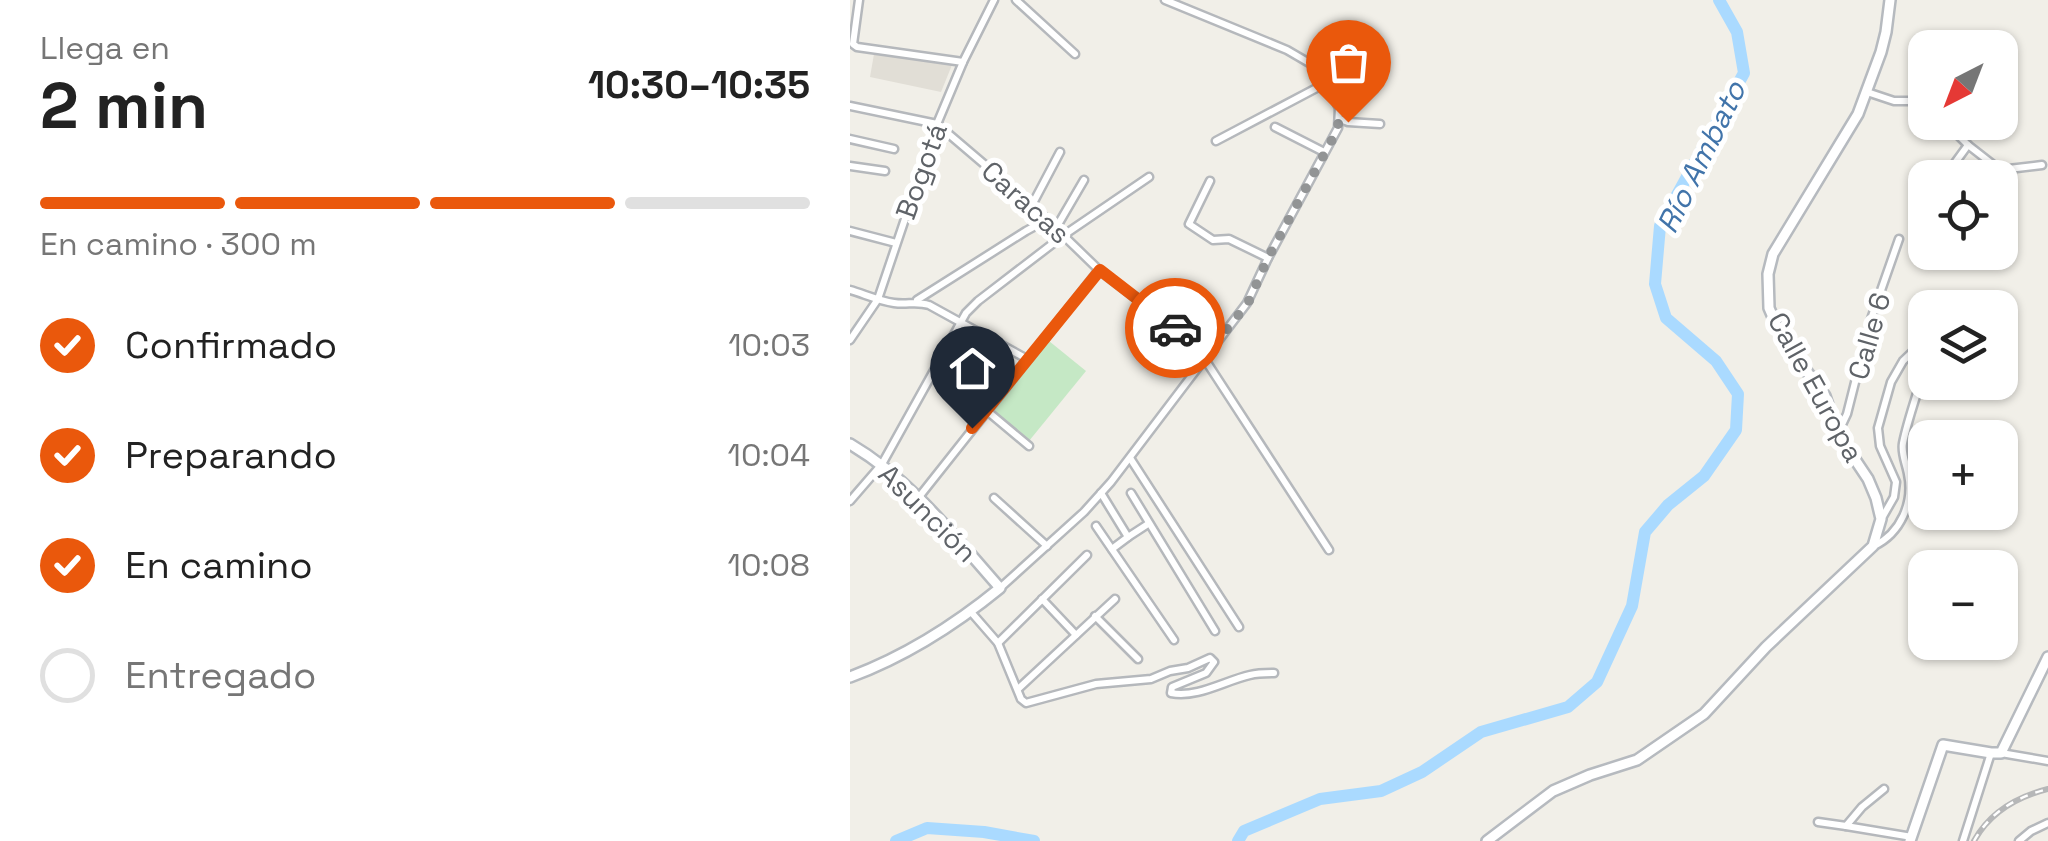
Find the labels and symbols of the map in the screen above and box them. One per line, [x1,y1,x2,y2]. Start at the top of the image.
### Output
pin [1306,20,1391,123]
north arrow [1908,30,2018,140]
water label: Río Ambato [1647,73,1755,239]
street label: Bogotá [887,118,955,224]
street label: Caracas [974,153,1078,251]
courier [1125,278,1225,378]
street label: Calle 6 [1839,288,1899,384]
street label: Calle Europa [1760,306,1872,468]
pin [930,326,1015,429]
street label: Asunción [871,456,985,570]

